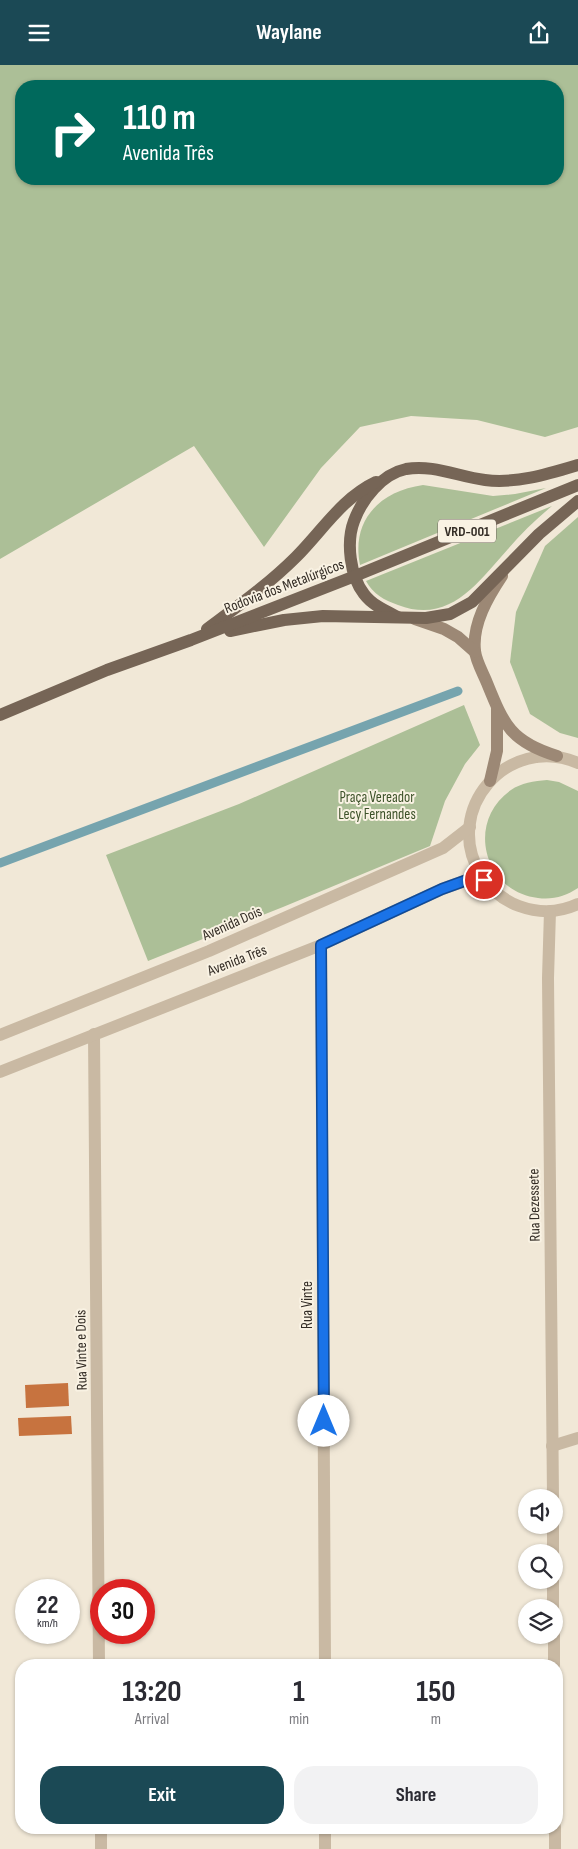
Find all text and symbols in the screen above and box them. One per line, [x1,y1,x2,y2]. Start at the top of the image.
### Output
icon: menu [25,19,53,47]
text: Waylane [256,19,322,46]
icon: share [525,19,553,47]
text: 110 m [123,97,196,140]
icon: right [40,100,105,165]
text: Avenida Três [123,140,214,167]
road number: VRD-001 [438,519,496,543]
street label: Rodovia dos Metalúrgicos [222,555,347,618]
park label: Praça Vereador Lecy Fernandes [338,788,416,824]
pin [463,859,505,901]
icon: arrive [470,866,498,894]
street label: Avenida Dois [198,902,265,945]
street label: Avenida Três [204,940,270,981]
street label: Rua Dezessete [524,1168,545,1242]
street label: Rua Vinte [298,1281,317,1329]
street label: Rua Vinte e Dois [71,1310,92,1390]
position arrow [297,1394,349,1446]
map controls [518,1489,563,1644]
button: sound [518,1489,563,1534]
button: search [518,1544,563,1589]
speed limit sign: 30 [90,1579,155,1644]
text: 22 [37,1590,58,1621]
button: layers [518,1599,563,1644]
text: km/h [37,1616,58,1631]
text: 13:20 [122,1674,182,1710]
text: 1 [293,1674,305,1710]
text: 150 [416,1674,456,1710]
text: Arrival [135,1710,169,1729]
text: min [289,1710,309,1729]
text: m [431,1710,441,1729]
button: Exit [40,1766,284,1824]
button: Share [294,1766,538,1824]

